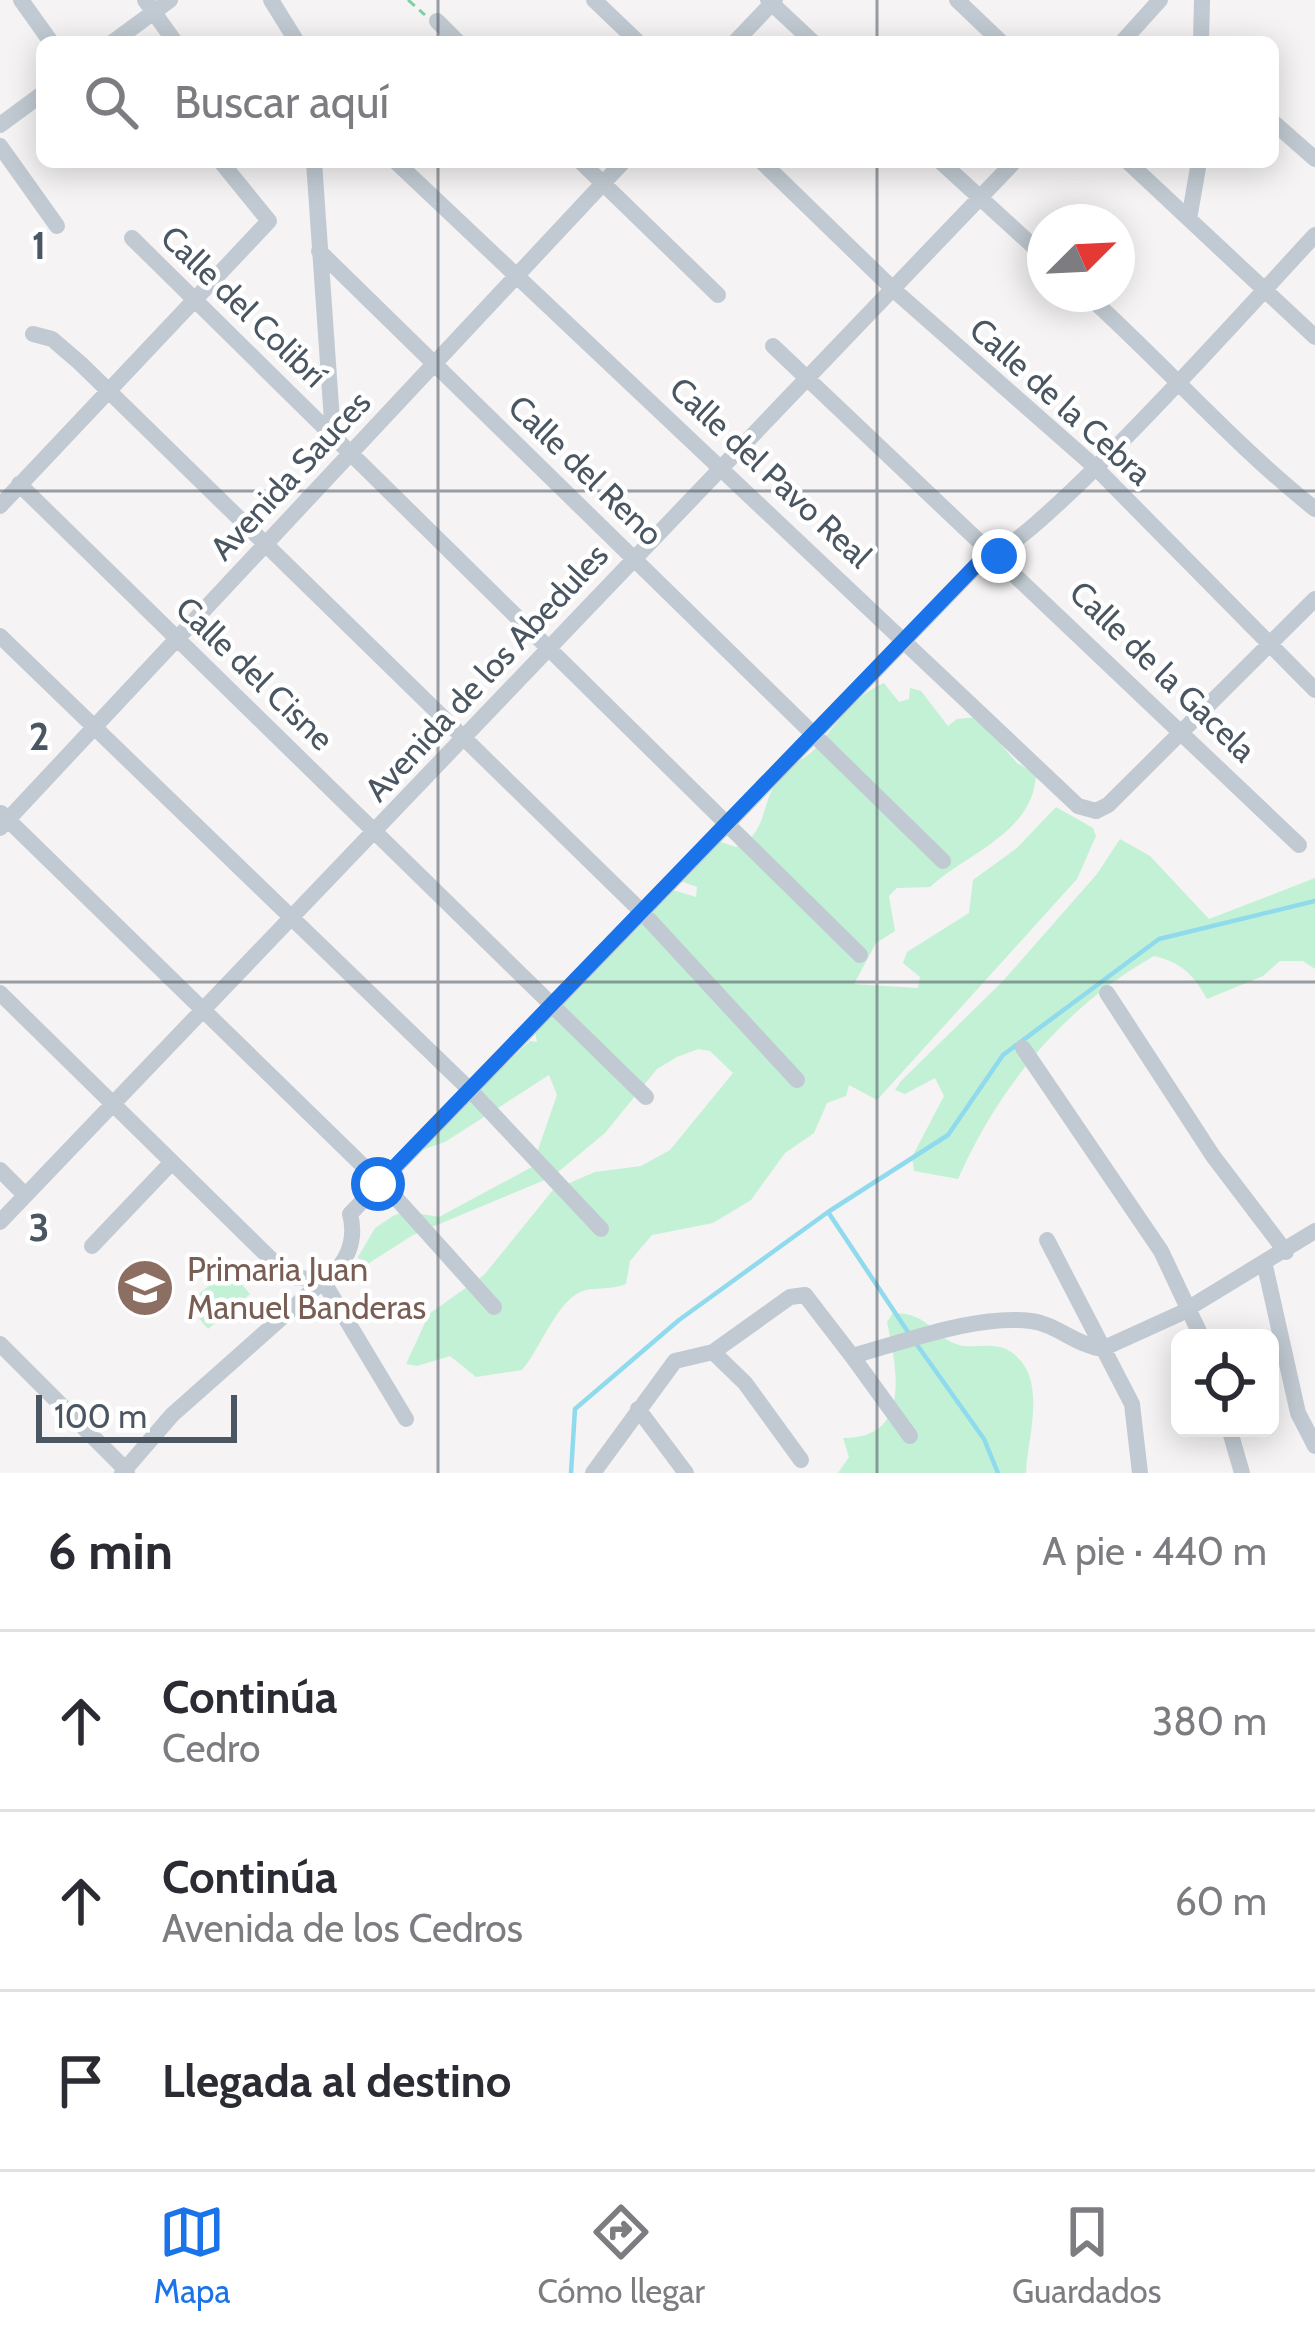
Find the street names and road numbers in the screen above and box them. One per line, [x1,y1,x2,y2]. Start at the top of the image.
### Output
street label: Calle del Colibrí [153,217,335,395]
street label: Calle de la Cebra [962,309,1160,493]
street label: Calle del Pavo Real [662,368,880,576]
street label: Avenida Sauces [201,382,379,568]
street label: Calle del Reno [500,386,672,554]
street label: Avenida de los Abedules [356,535,616,809]
street label: Calle de la Gacela [1062,572,1264,770]
street label: Calle del Cisne [168,588,342,758]

